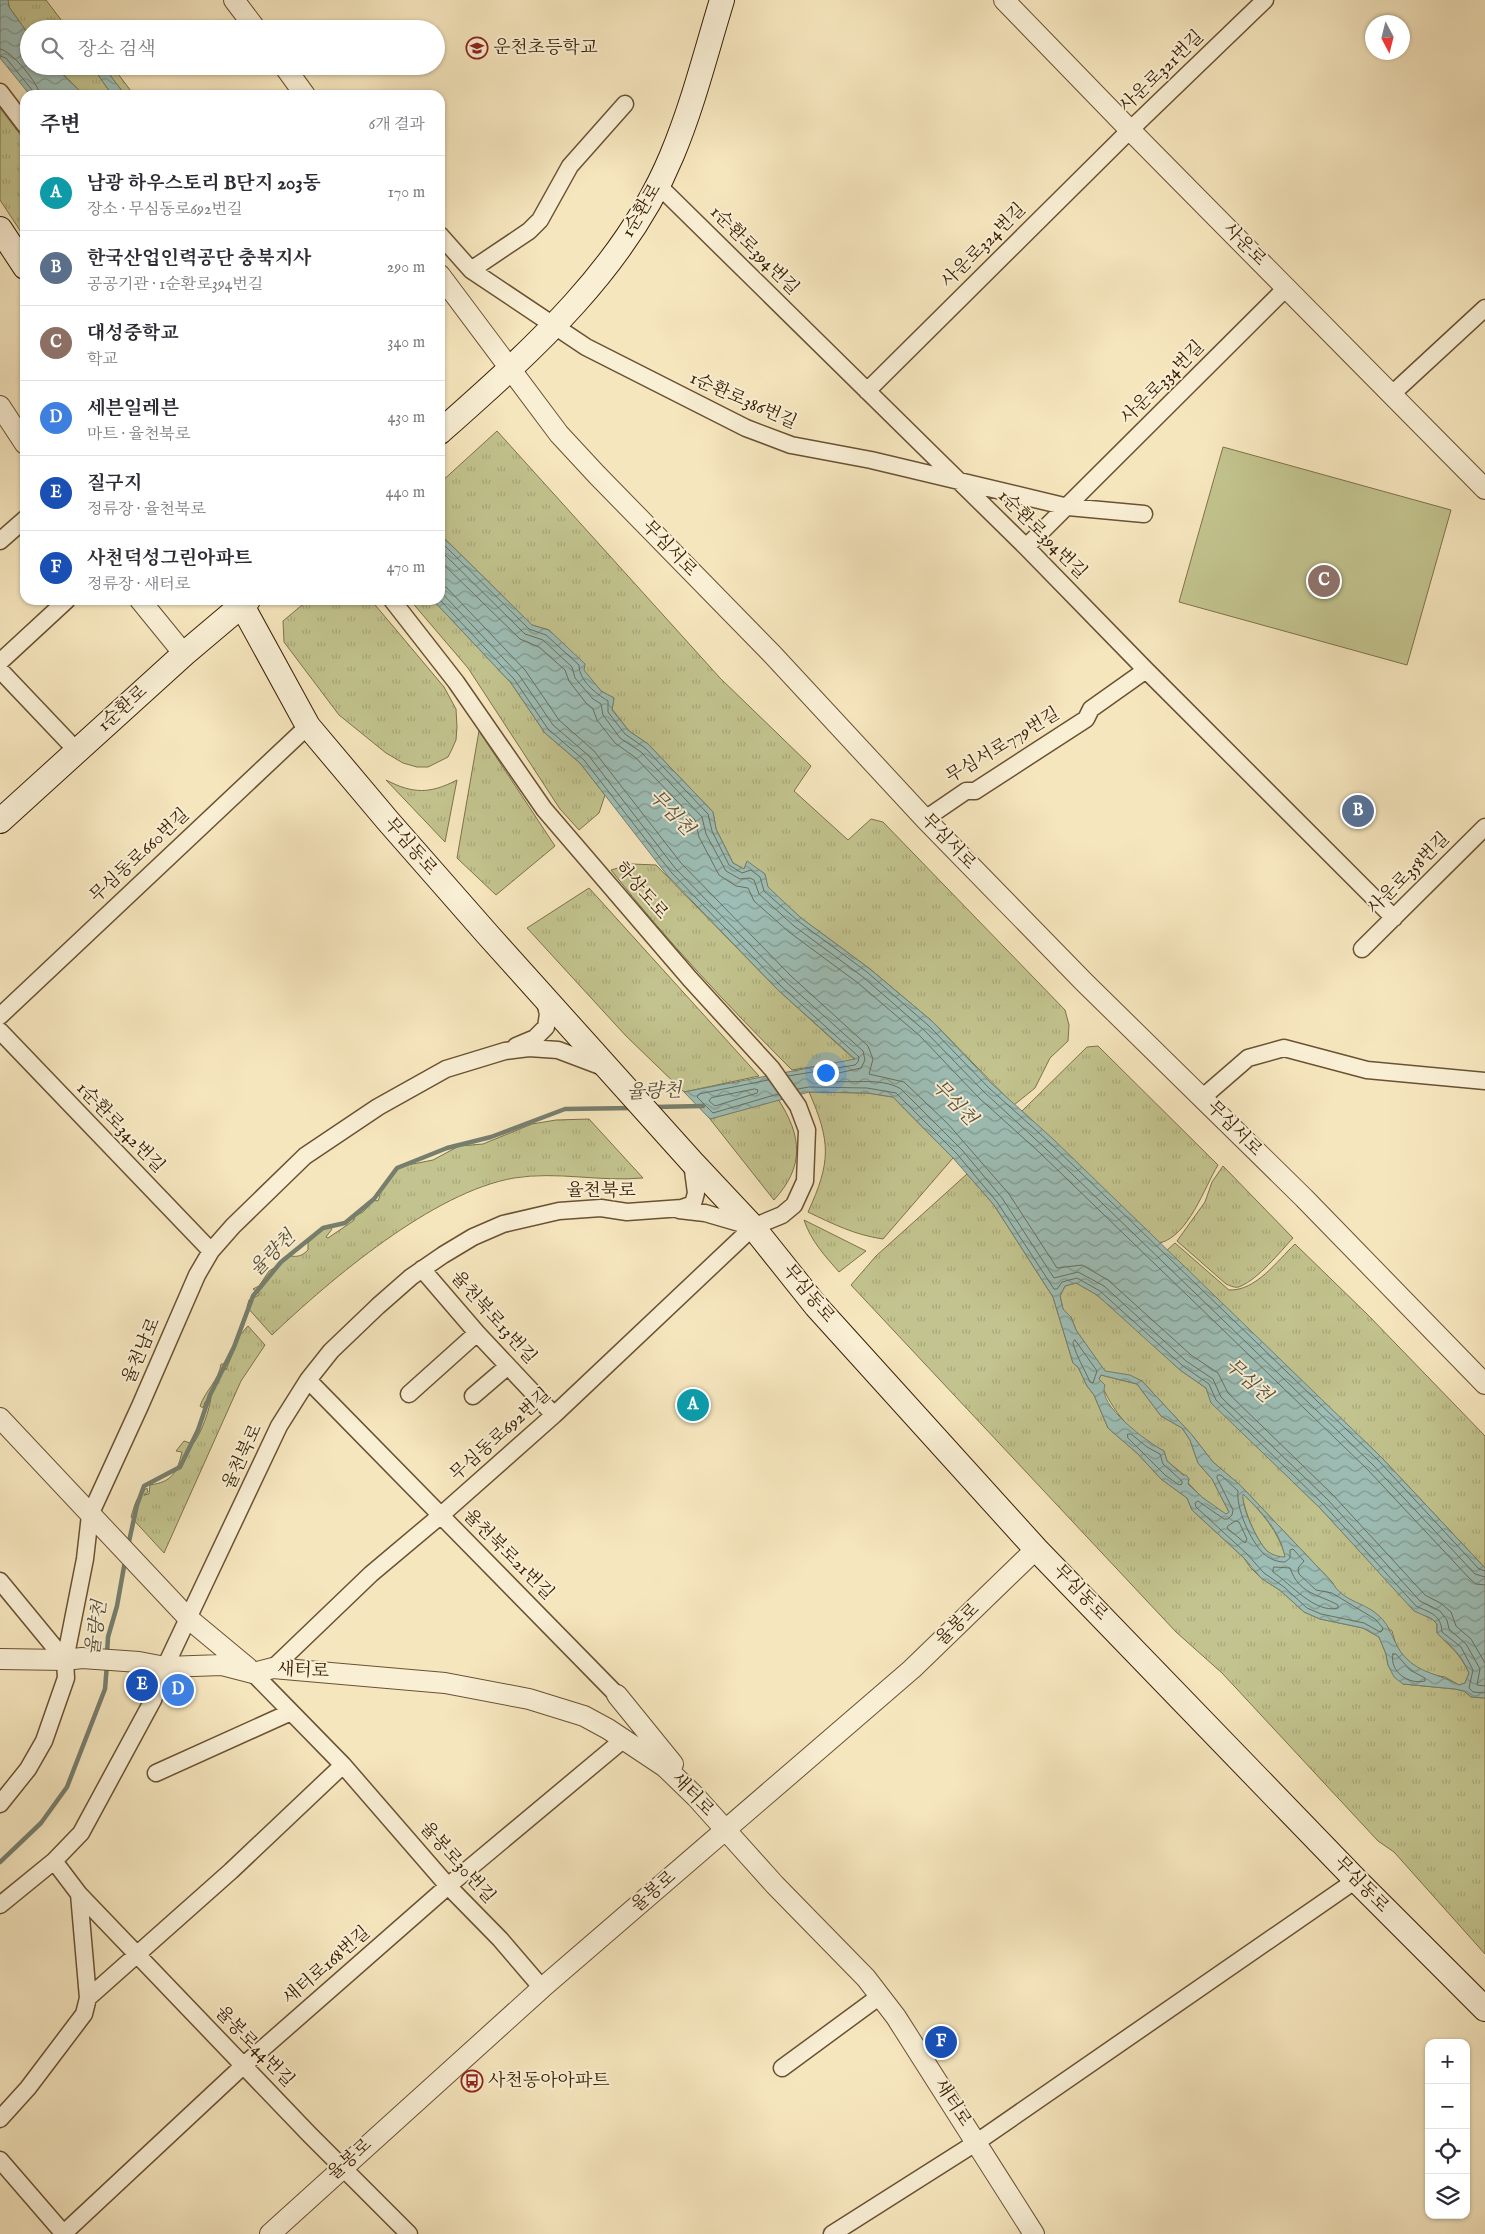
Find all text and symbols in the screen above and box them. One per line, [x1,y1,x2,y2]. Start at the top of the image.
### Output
north arrow [1365,15,1410,60]
search box [20,20,445,75]
street label: 사운로321번길 [1115,26,1209,118]
icon: search [38,34,66,62]
school or university icon: 운천초등학교 [465,36,489,60]
place label: 운천초등학교 [493,37,598,60]
text: 장소 검색 [78,38,156,62]
text: 주변 [40,112,81,139]
text: 6개 결과 [368,115,425,135]
text: 남광 하우스토리 B단지 203동 [87,172,321,196]
street label: 1순환로 [617,180,667,242]
text: A [51,183,61,203]
text: 170 m [388,183,425,203]
street label: 사운로324번길 [937,199,1031,293]
text: 장소 · 무심동로692번길 [87,200,242,220]
street label: 1순환로394번길 [705,202,803,300]
street label: 사운로 [1217,218,1271,272]
text: 한국산업인력공단 충북지사 [87,247,311,271]
text: B [51,258,61,278]
text: 290 m [387,258,425,278]
text: 공공기관 · 1순환로394번길 [87,275,263,295]
text: 대성중학교 [87,322,179,346]
text: C [50,333,62,353]
text: 340 m [387,333,425,353]
street label: 사운로334번길 [1116,336,1210,430]
text: 학교 [87,350,118,370]
street label: 1순환로386번길 [686,367,800,435]
text: 세븐일레븐 [87,397,179,421]
text: D [50,408,62,428]
text: 430 m [387,408,425,428]
text: 마트 · 율천북로 [87,425,190,445]
text: 질구지 [87,472,142,496]
text: E [50,483,62,503]
text: 440 m [386,483,425,503]
street label: 1순환로394번길 [993,486,1091,584]
text: 정류장 · 율천북로 [87,500,206,520]
street label: 무심서로 [637,516,701,582]
text: 사천덕성그린아파트 [87,547,252,571]
text: F [51,558,61,578]
text: 470 m [386,558,425,578]
pin: C [1308,562,1340,600]
text: 정류장 · 새터로 [87,575,190,595]
street label: 1순환로 [93,681,153,737]
street label: 무심서로779번길 [942,703,1064,789]
water label: 무심천 [643,785,700,842]
pin: B [1342,792,1374,830]
street label: 무심동로660번길 [85,804,195,908]
street label: 무심서로 [916,809,980,875]
street label: 무심동로 [379,813,441,881]
street label: 사운로358번길 [1363,828,1455,920]
street label: 하상도로 [610,857,672,925]
your location [813,1060,839,1086]
water label: 무심천 [926,1075,983,1132]
street label: 1순환로342번길 [71,1078,169,1178]
water label: 율량천 [626,1079,684,1105]
street label: 무심서로 [1201,1096,1267,1162]
street label: 율천북로 [566,1180,636,1203]
water label: 율량천 [245,1225,302,1282]
street label: 무심동로 [777,1260,839,1328]
street label: 율천북로13번길 [445,1267,541,1369]
street label: 율천남로 [118,1314,166,1388]
water label: 무심천 [1220,1354,1278,1409]
street label: 무심동로692번길 [446,1384,556,1486]
pin: A [677,1386,709,1424]
street label: 율천북로 [218,1421,268,1493]
street label: 율천북로21번길 [458,1505,558,1605]
street label: 무심동로 [1048,1560,1112,1626]
water label: 율량천 [81,1597,113,1657]
street label: 율봉로 [931,1599,985,1651]
street label: 새터로 [276,1658,330,1684]
pin: E [126,1666,158,1704]
pin: D [162,1671,194,1709]
street label: 새터로 [666,1768,718,1822]
street label: 율봉로30번길 [414,1817,500,1909]
street label: 무심동로 [1329,1852,1393,1918]
street label: 율봉로 [627,1866,681,1918]
street label: 새터로168번길 [279,1922,375,2010]
street label: 율봉로44번길 [209,2001,299,2093]
pin: F [925,2023,957,2061]
map controls [1425,2039,1470,2219]
button: + [1425,2039,1470,2084]
bus stop icon: 사천동아아파트 [460,2069,484,2093]
place label: 사천동아아파트 [488,2070,610,2093]
street label: 새터로 [928,2075,976,2131]
button: − [1425,2084,1470,2129]
button: locate [1425,2129,1470,2174]
street label: 율봉로 [323,2134,377,2186]
button: layers [1425,2174,1470,2219]

